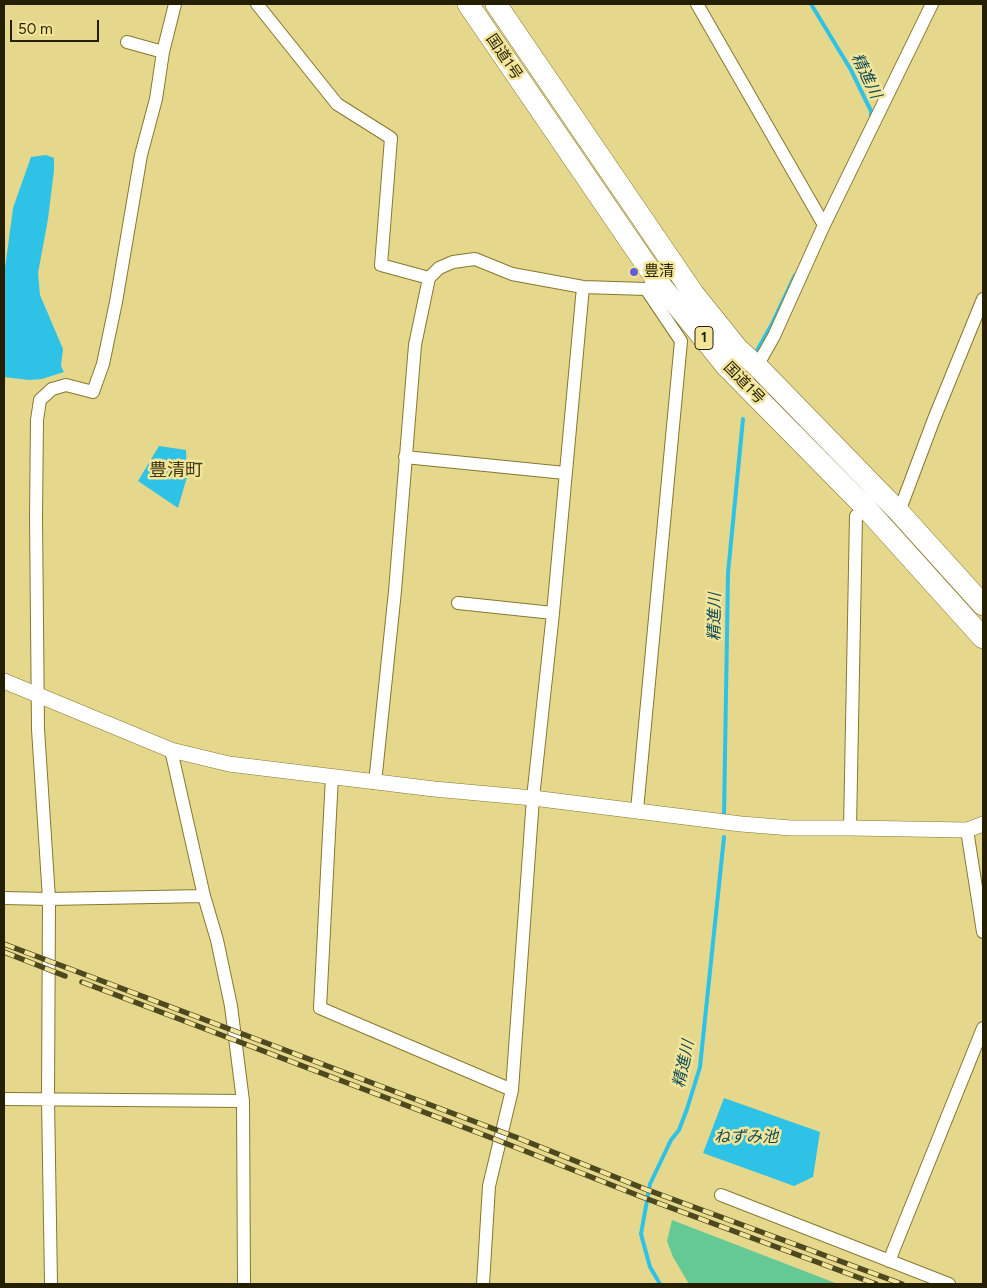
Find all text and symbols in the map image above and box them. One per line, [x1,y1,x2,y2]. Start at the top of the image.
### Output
scale bar [12,10,101,42]
text: 50 m [18,20,53,38]
street label: 国道1号 [482,31,526,83]
water label: 精進川 [847,50,885,102]
place label: 豊清 [644,263,674,281]
marker: 豊清 [628,266,640,278]
road number: 1 [695,326,713,349]
street label: 国道1号 [720,358,768,408]
district label: 豊清町 [149,460,203,482]
water label: 精進川 [705,593,725,641]
water label: 精進川 [670,1039,698,1089]
water label: ねずみ池 [714,1127,778,1147]

